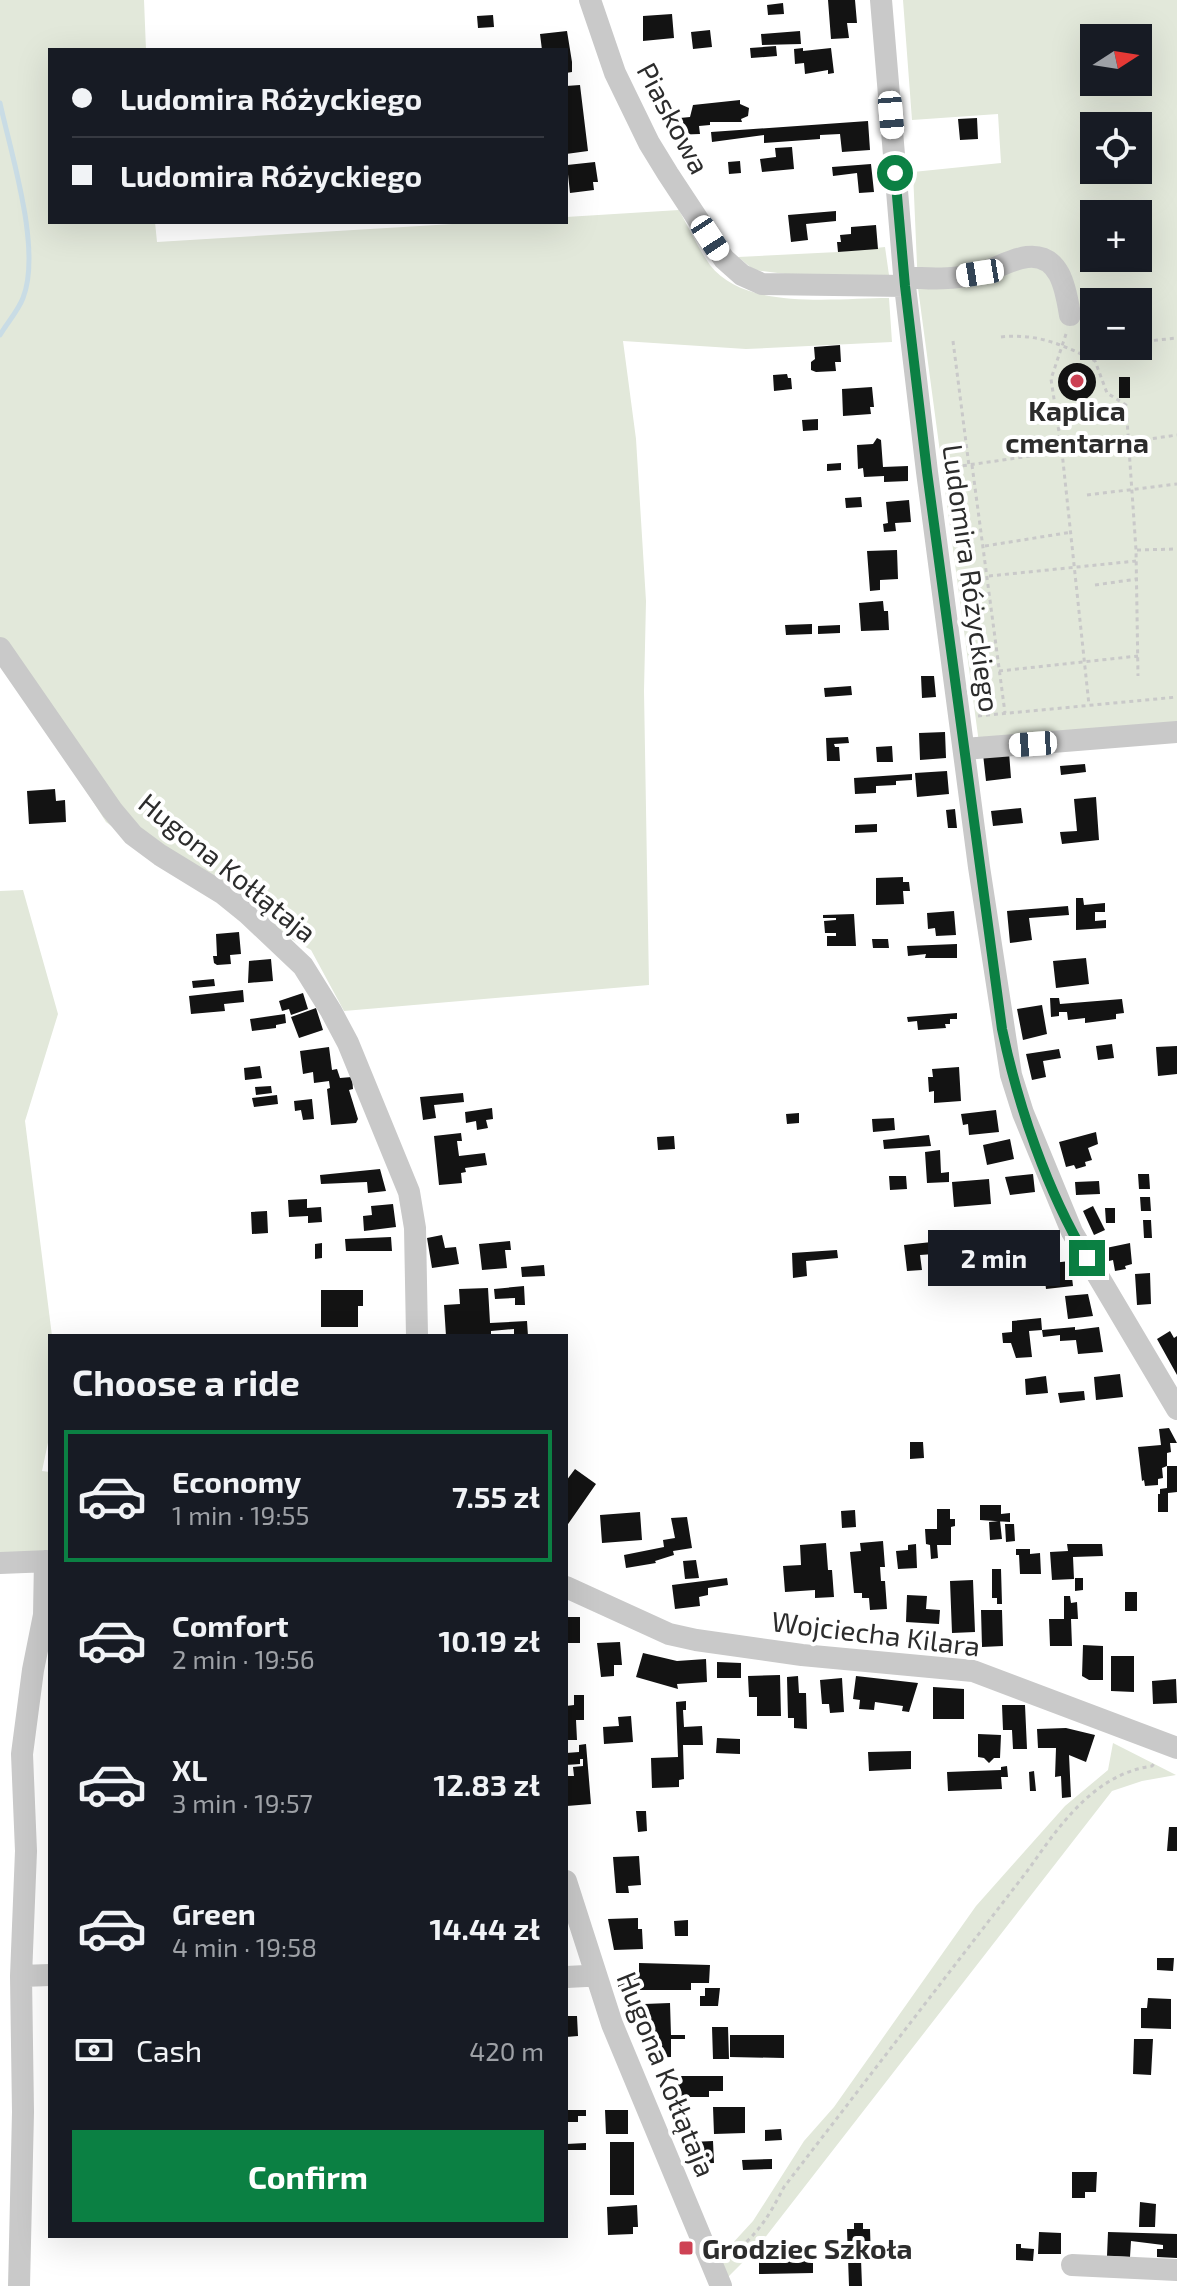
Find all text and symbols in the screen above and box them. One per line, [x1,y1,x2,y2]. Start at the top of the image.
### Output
north arrow [1080,24,1152,96]
map controls [1080,24,1152,360]
street label: Piaskowa [631,57,717,179]
text: Ludomira Różyckiego [120,80,422,116]
car [877,90,905,140]
button: locate [1080,112,1152,184]
route start [877,155,913,191]
text: Ludomira Różyckiego [120,157,422,193]
button: + [1080,200,1152,272]
car [687,211,733,265]
car [954,257,1006,289]
button: − [1080,288,1152,360]
marker: Kaplica cmentarna [1068,372,1086,390]
place label: Kaplica cmentarna [1005,393,1149,459]
street label: Ludomira Różyckiego [936,442,1008,714]
car [1008,730,1058,758]
street label: Hugona Kołłątaja [133,785,323,949]
callout: 2 min [927,1230,1059,1286]
route end [1069,1240,1105,1276]
text: 2 min [961,1242,1027,1273]
text: Choose a ride [72,1360,300,1403]
icon: car [76,1460,148,1532]
text: Economy [172,1463,301,1499]
text: 7.55 zł [452,1478,540,1514]
text: 1 min · 19:55 [172,1499,309,1530]
street label: Wojciecha Kilara [770,1603,982,1663]
icon: car [76,1604,148,1676]
text: Comfort [172,1607,289,1643]
text: 10.19 zł [438,1622,540,1658]
text: 2 min · 19:56 [172,1643,315,1674]
icon: car [76,1748,148,1820]
text: XL [172,1751,207,1787]
text: 12.83 zł [434,1766,540,1802]
text: 3 min · 19:57 [172,1787,313,1818]
icon: car [76,1892,148,1964]
text: Green [172,1895,256,1931]
text: 14.44 zł [429,1910,540,1946]
text: 4 min · 19:58 [172,1931,317,1962]
street label: Hugona Kołłątaja [610,1966,724,2182]
icon: cash [72,2028,116,2072]
text: Cash [136,2032,202,2068]
text: 420 m [469,2035,544,2066]
button: Confirm [72,2130,544,2222]
place label: Grodziec Szkoła [702,2231,912,2265]
marker: Grodziec Szkoła [677,2239,695,2257]

